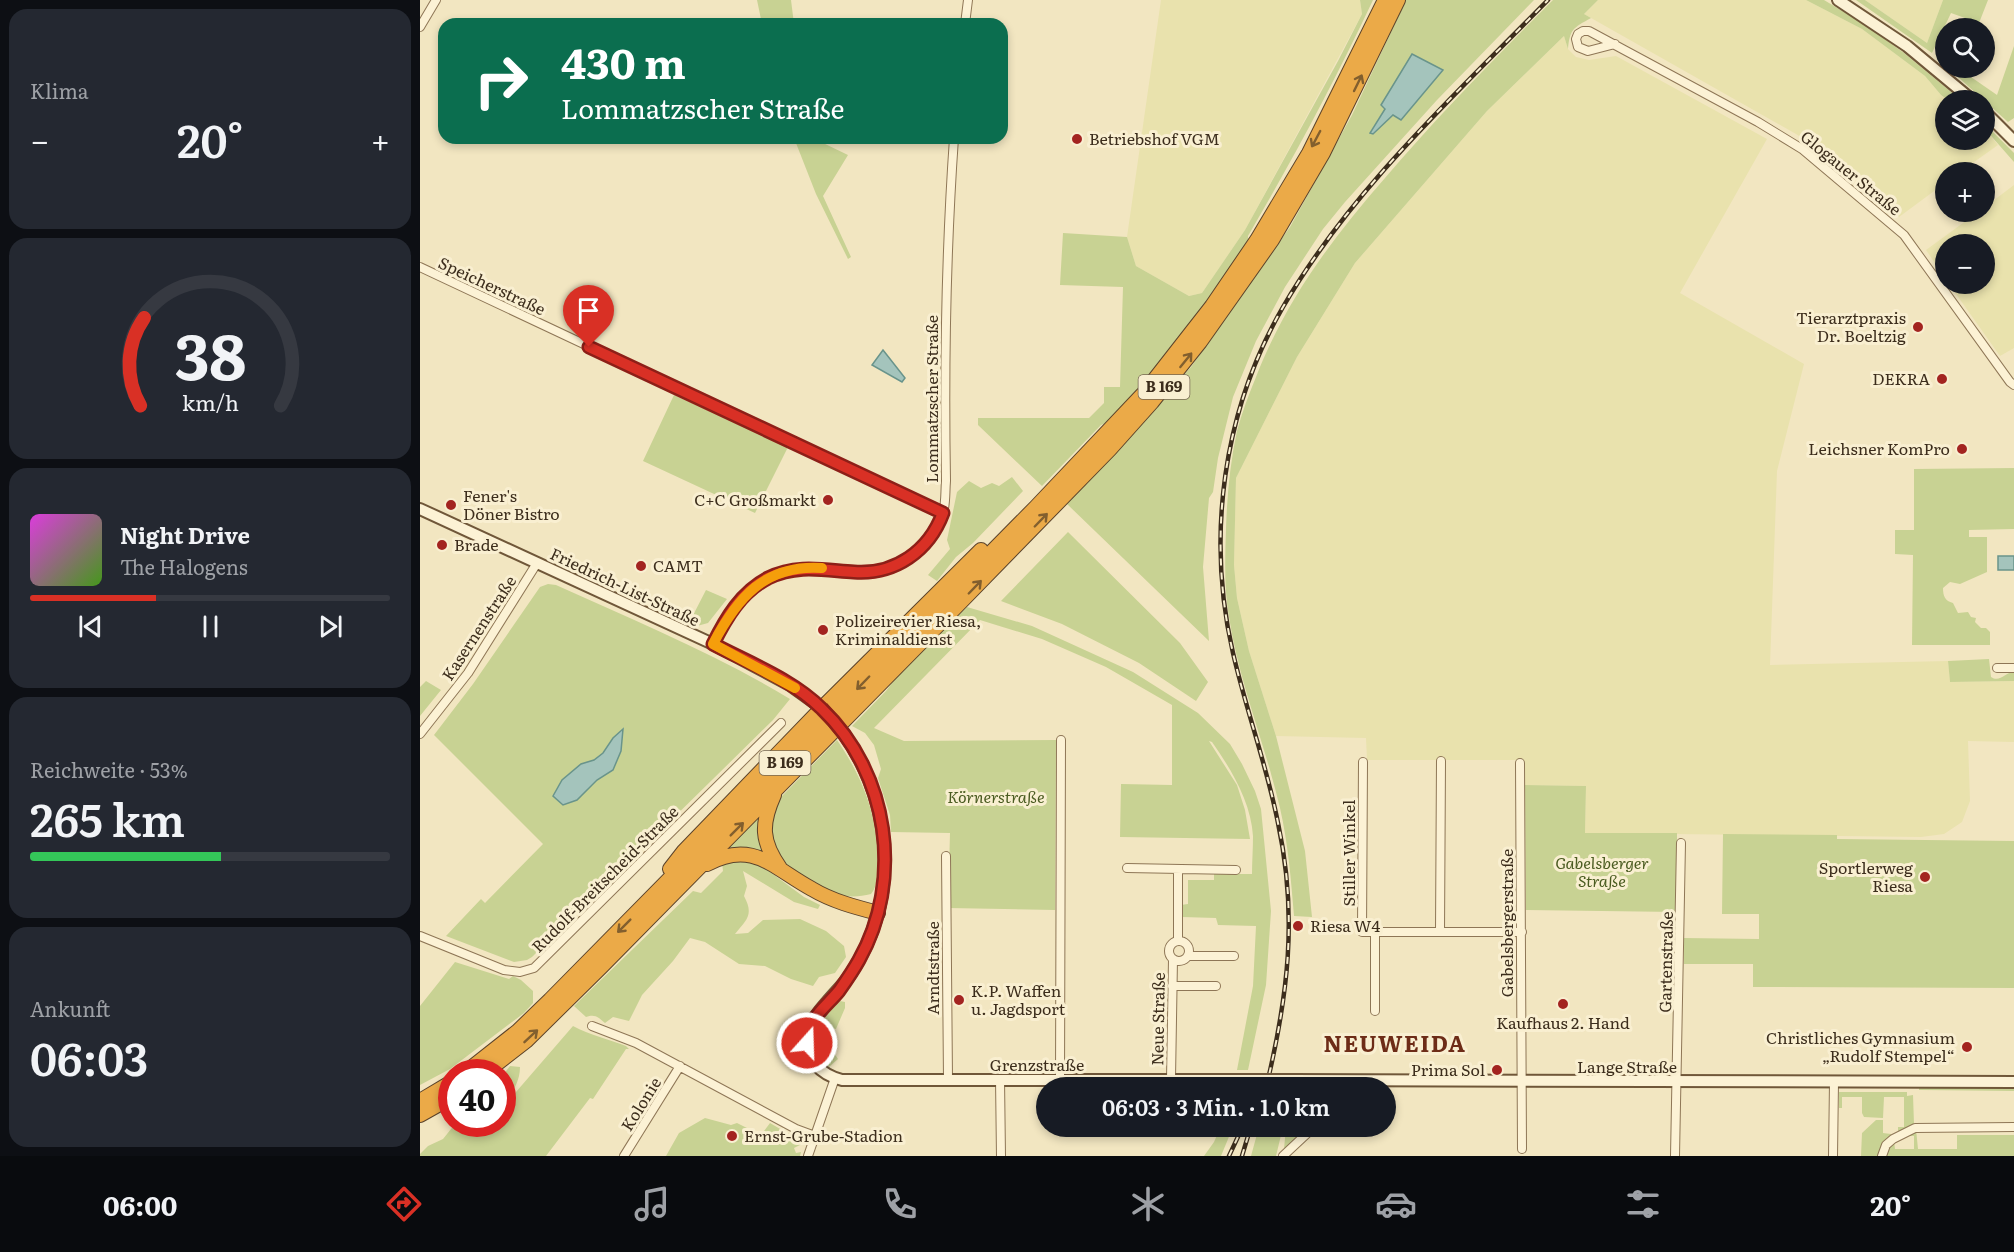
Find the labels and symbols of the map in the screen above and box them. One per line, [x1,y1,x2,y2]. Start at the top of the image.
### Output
one-way arrow [1353,74,1365,92]
street label: Glogauer Straße [1796,124,1907,220]
place label: Betriebshof VGM [1089,126,1220,150]
one-way arrow [1310,130,1322,147]
marker: Betriebshof VGM [1070,132,1084,146]
street label: Speicherstraße [435,250,550,320]
pin [563,285,614,347]
place label: Tierarztpraxis Dr. Boeltzig [1796,305,1906,347]
street label: Lommatzscher Straße [919,315,943,483]
marker: Tierarztpraxis Dr. Boeltzig [1911,320,1925,334]
one-way arrow [1179,352,1192,368]
place label: DEKRA [1872,366,1930,390]
marker: DEKRA [1935,372,1949,386]
road number: B 169 [1138,375,1190,399]
place label: Leichsner KomPro [1808,436,1950,460]
marker: Leichsner KomPro [1955,442,1969,456]
place label: Fener's Döner Bistro [463,483,560,525]
place label: C+C Großmarkt [694,487,817,511]
marker: C+C Großmarkt [821,493,835,507]
marker: Fener's Döner Bistro [444,498,458,512]
one-way arrow [1033,512,1048,527]
place label: Brade [454,532,499,556]
marker: Brade [435,538,449,552]
street label: Friedrich-List-Straße [547,541,704,631]
place label: CAMT [653,553,703,577]
marker: CAMT [634,559,648,573]
street label: Kasernenstraße [435,570,521,685]
one-way arrow [968,580,982,595]
place label: Polizeirevier Riesa, Kriminaldienst [835,608,981,650]
marker: Polizeirevier Riesa, Kriminaldienst [816,623,830,637]
one-way arrow [855,676,870,691]
road number: B 169 [760,751,811,775]
park label: Körnerstraße [947,784,1045,808]
street label: Rudolf-Breitscheid-Straße [525,799,683,957]
street label: Stiller Winkel [1336,800,1360,906]
one-way arrow [729,822,744,837]
street label: Gabelsbergerstraße [1494,849,1518,997]
park label: Gabelsberger Straße [1555,850,1649,892]
place label: Sportlerweg Riesa [1819,855,1913,897]
marker: Sportlerweg Riesa [1918,870,1932,884]
street label: Gartenstraße [1652,911,1678,1013]
place label: Riesa W4 [1310,913,1381,937]
one-way arrow [616,918,631,933]
marker: Riesa W4 [1291,919,1305,933]
street label: Arndtstraße [920,921,944,1015]
street label: Neue Straße [1144,972,1170,1066]
place label: K.P. Waffen u. Jagdsport [971,978,1066,1020]
marker: K.P. Waffen u. Jagdsport [952,993,966,1007]
marker: Kaufhaus 2. Hand [1556,997,1570,1011]
place label: Kaufhaus 2. Hand [1496,1010,1630,1034]
position arrow [775,1011,839,1075]
place label: Christliches Gymnasium „Rudolf Stempel“ [1766,1025,1955,1067]
district label: NEUWEIDA [1324,1026,1467,1059]
one-way arrow [524,1028,539,1043]
marker: Christliches Gymnasium „Rudolf Stempel“ [1960,1040,1974,1054]
street label: Grenzstraße [990,1052,1084,1076]
street label: Lange Straße [1577,1054,1677,1078]
place label: Prima Sol [1411,1057,1485,1081]
speed limit sign: 40 [438,1059,516,1137]
marker: Prima Sol [1490,1063,1504,1077]
street label: Kolonie [614,1072,666,1135]
place label: Ernst-Grube-Stadion [744,1123,904,1147]
marker: Ernst-Grube-Stadion [725,1129,739,1143]

